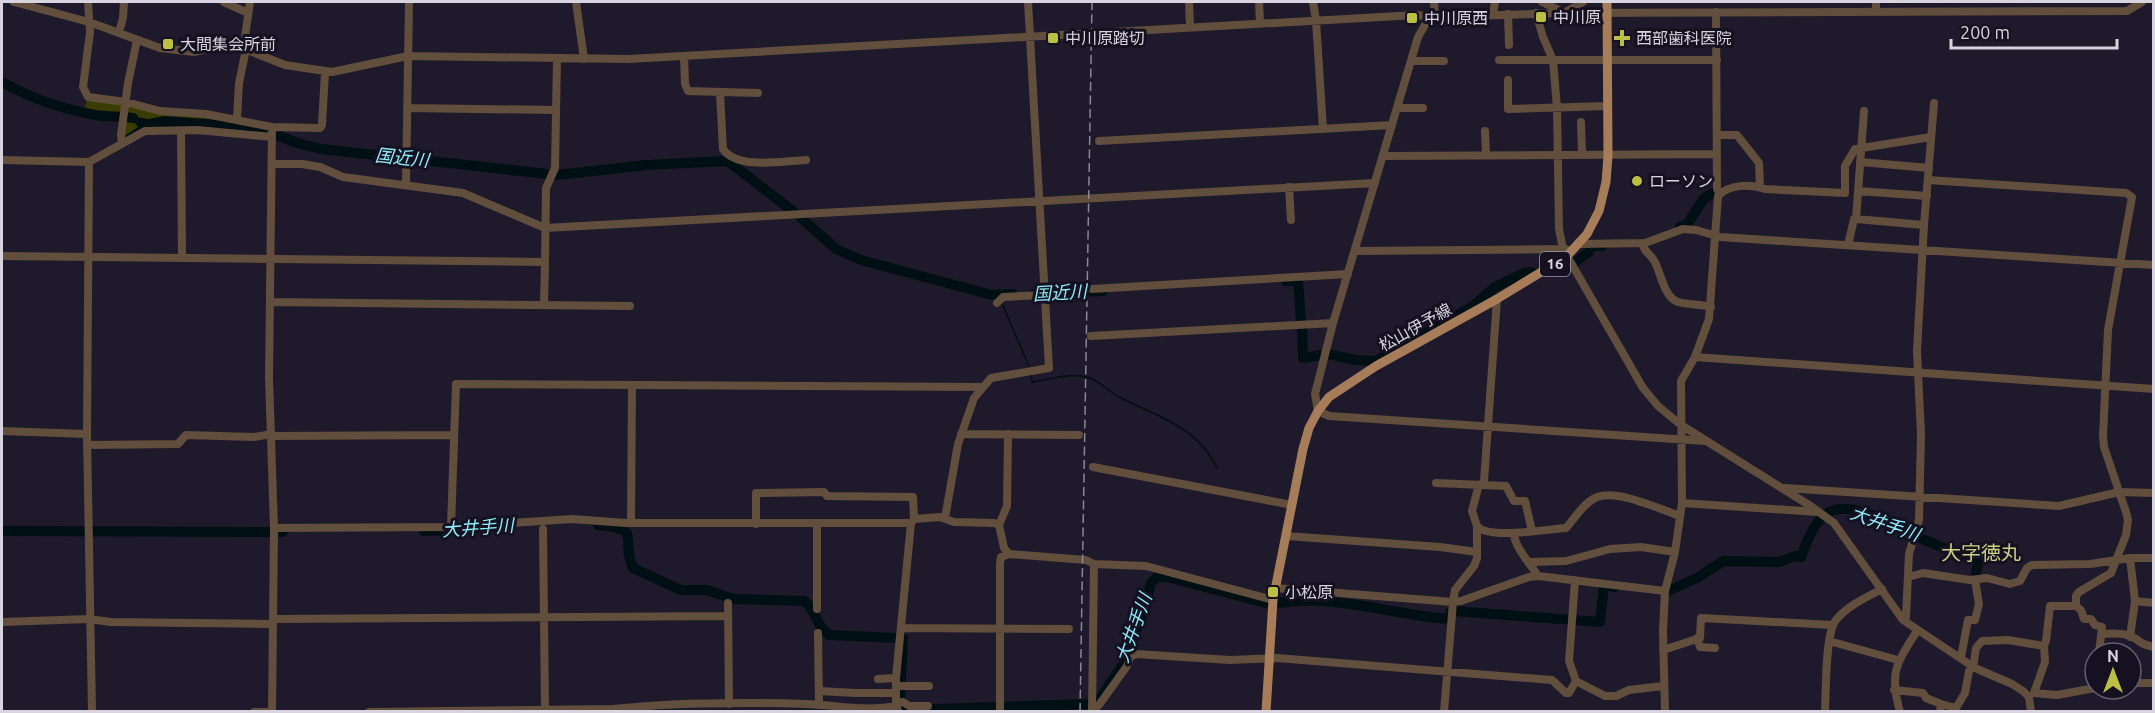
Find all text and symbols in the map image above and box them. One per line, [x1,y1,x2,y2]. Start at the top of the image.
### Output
place label: 中川原 [1553,8,1601,26]
place label: 中川原西 [1424,9,1488,27]
marker: 中川原 [1534,10,1548,24]
marker: 中川原西 [1405,11,1419,25]
scale bar [1951,12,2118,50]
text: 200 m [1960,22,2010,42]
place label: 中川原踏切 [1065,29,1145,47]
marker: 西部歯科医院 [1613,29,1631,47]
place label: 西部歯科医院 [1636,29,1732,47]
marker: 中川原踏切 [1046,31,1060,45]
place label: 大間集会所前 [180,35,276,53]
marker: 大間集会所前 [161,37,175,51]
water label: 国近川 [374,144,432,170]
place label: ローソン [1649,172,1713,190]
marker: ローソン [1630,174,1644,188]
road number: 16 [1540,252,1570,276]
water label: 国近川 [1032,280,1089,303]
street label: 松山伊予線 [1376,300,1454,354]
water label: 大井手川 [1848,502,1925,545]
water label: 大井手川 [441,514,517,539]
district label: 大字徳丸 [1941,541,2021,564]
place label: 小松原 [1285,583,1333,601]
marker: 小松原 [1266,585,1280,599]
water label: 大井手川 [1111,589,1155,665]
north arrow [2083,641,2143,701]
text: N [2107,647,2119,665]

